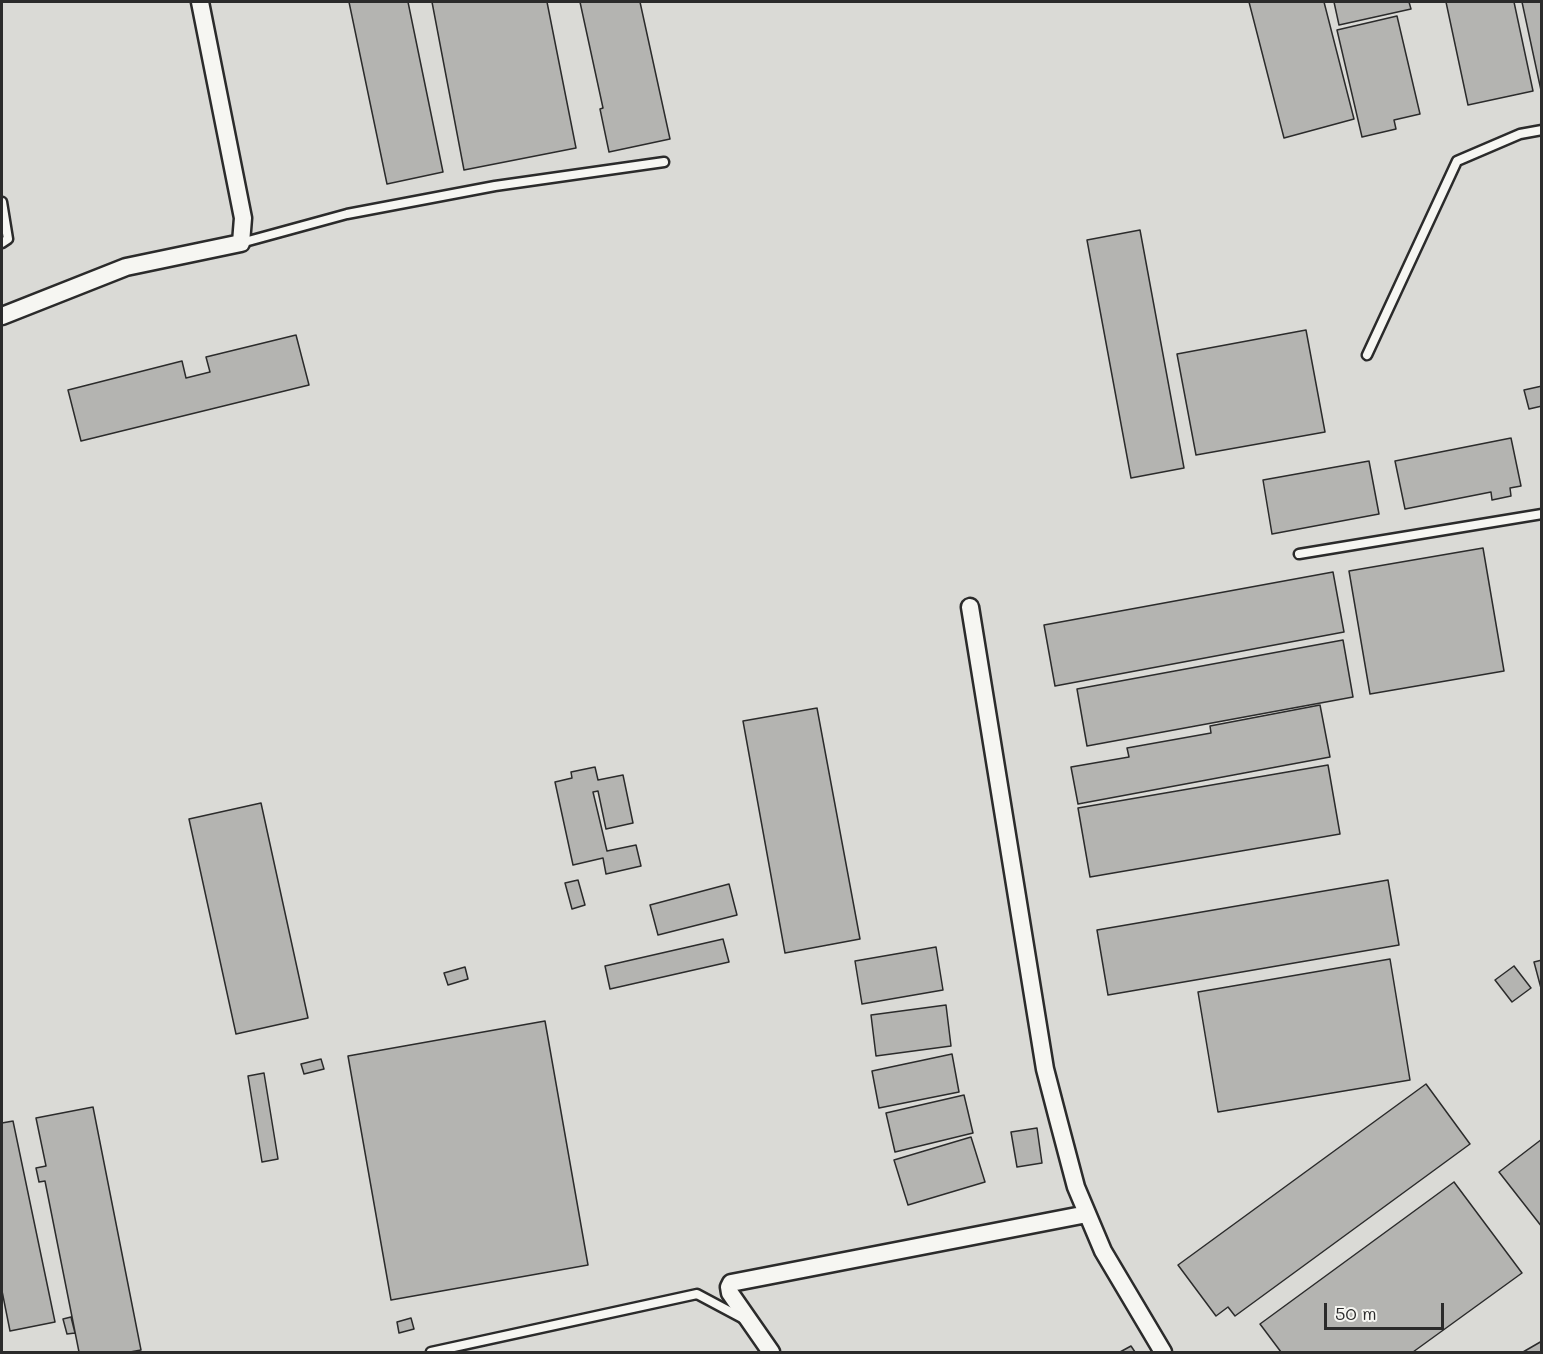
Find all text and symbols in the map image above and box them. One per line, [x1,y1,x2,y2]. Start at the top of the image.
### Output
scale bar [1327,1291,1447,1329]
text: 50 m [1335,1301,1377,1325]

